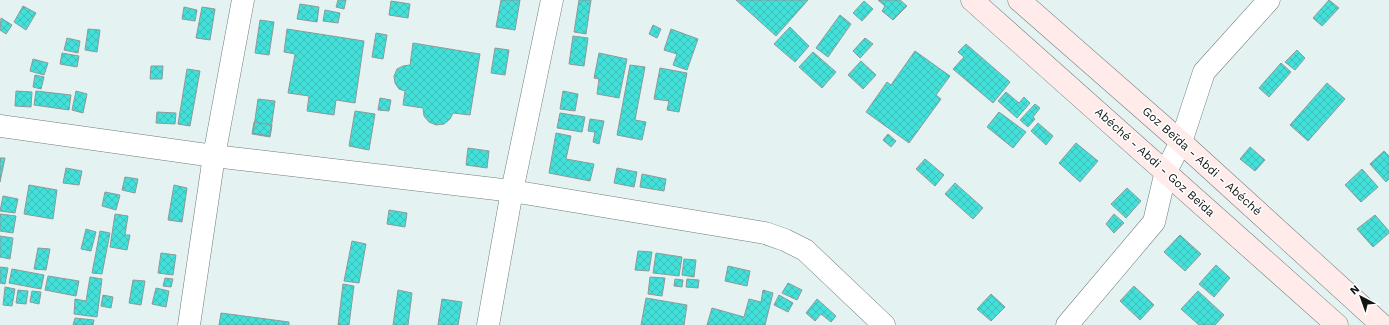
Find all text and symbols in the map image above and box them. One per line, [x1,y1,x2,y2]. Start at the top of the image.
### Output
street label: Goz Beïda - Abdi - Abéché [1140,104,1265,218]
street label: Abéché - Abdi - Goz Beïda [1092,105,1218,220]
north arrow [1341,277,1381,317]
text: N [1347,282,1362,297]

